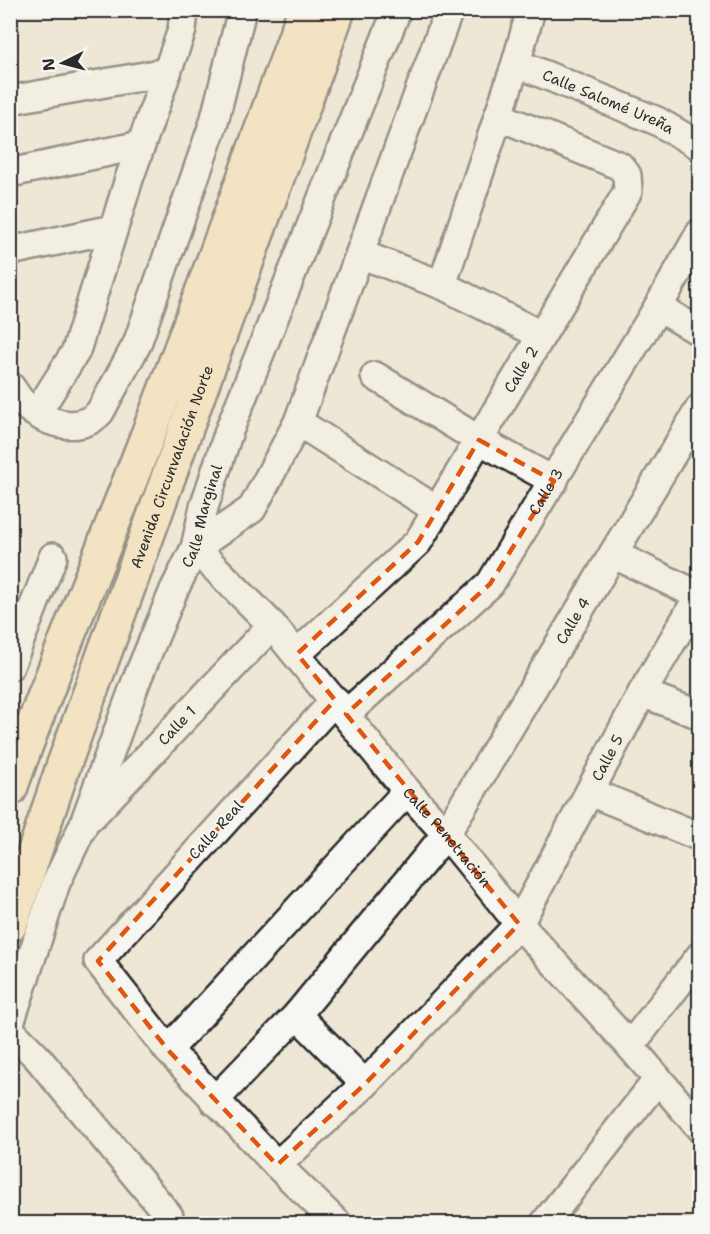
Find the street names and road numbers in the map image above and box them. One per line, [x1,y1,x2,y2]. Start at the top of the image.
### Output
street label: Calle Salomé Ureña [539,65,678,139]
street label: Calle 2 [500,342,543,397]
street label: Avenida Circunvalación Norte [126,363,218,571]
street label: Calle Marginal [177,462,227,571]
street label: Calle 3 [524,465,568,519]
street label: Calle 4 [551,594,595,648]
street label: Calle 1 [154,702,200,750]
street label: Calle 5 [587,731,628,785]
street label: Calle Penetración [398,783,495,892]
street label: Calle Real [184,796,248,864]

